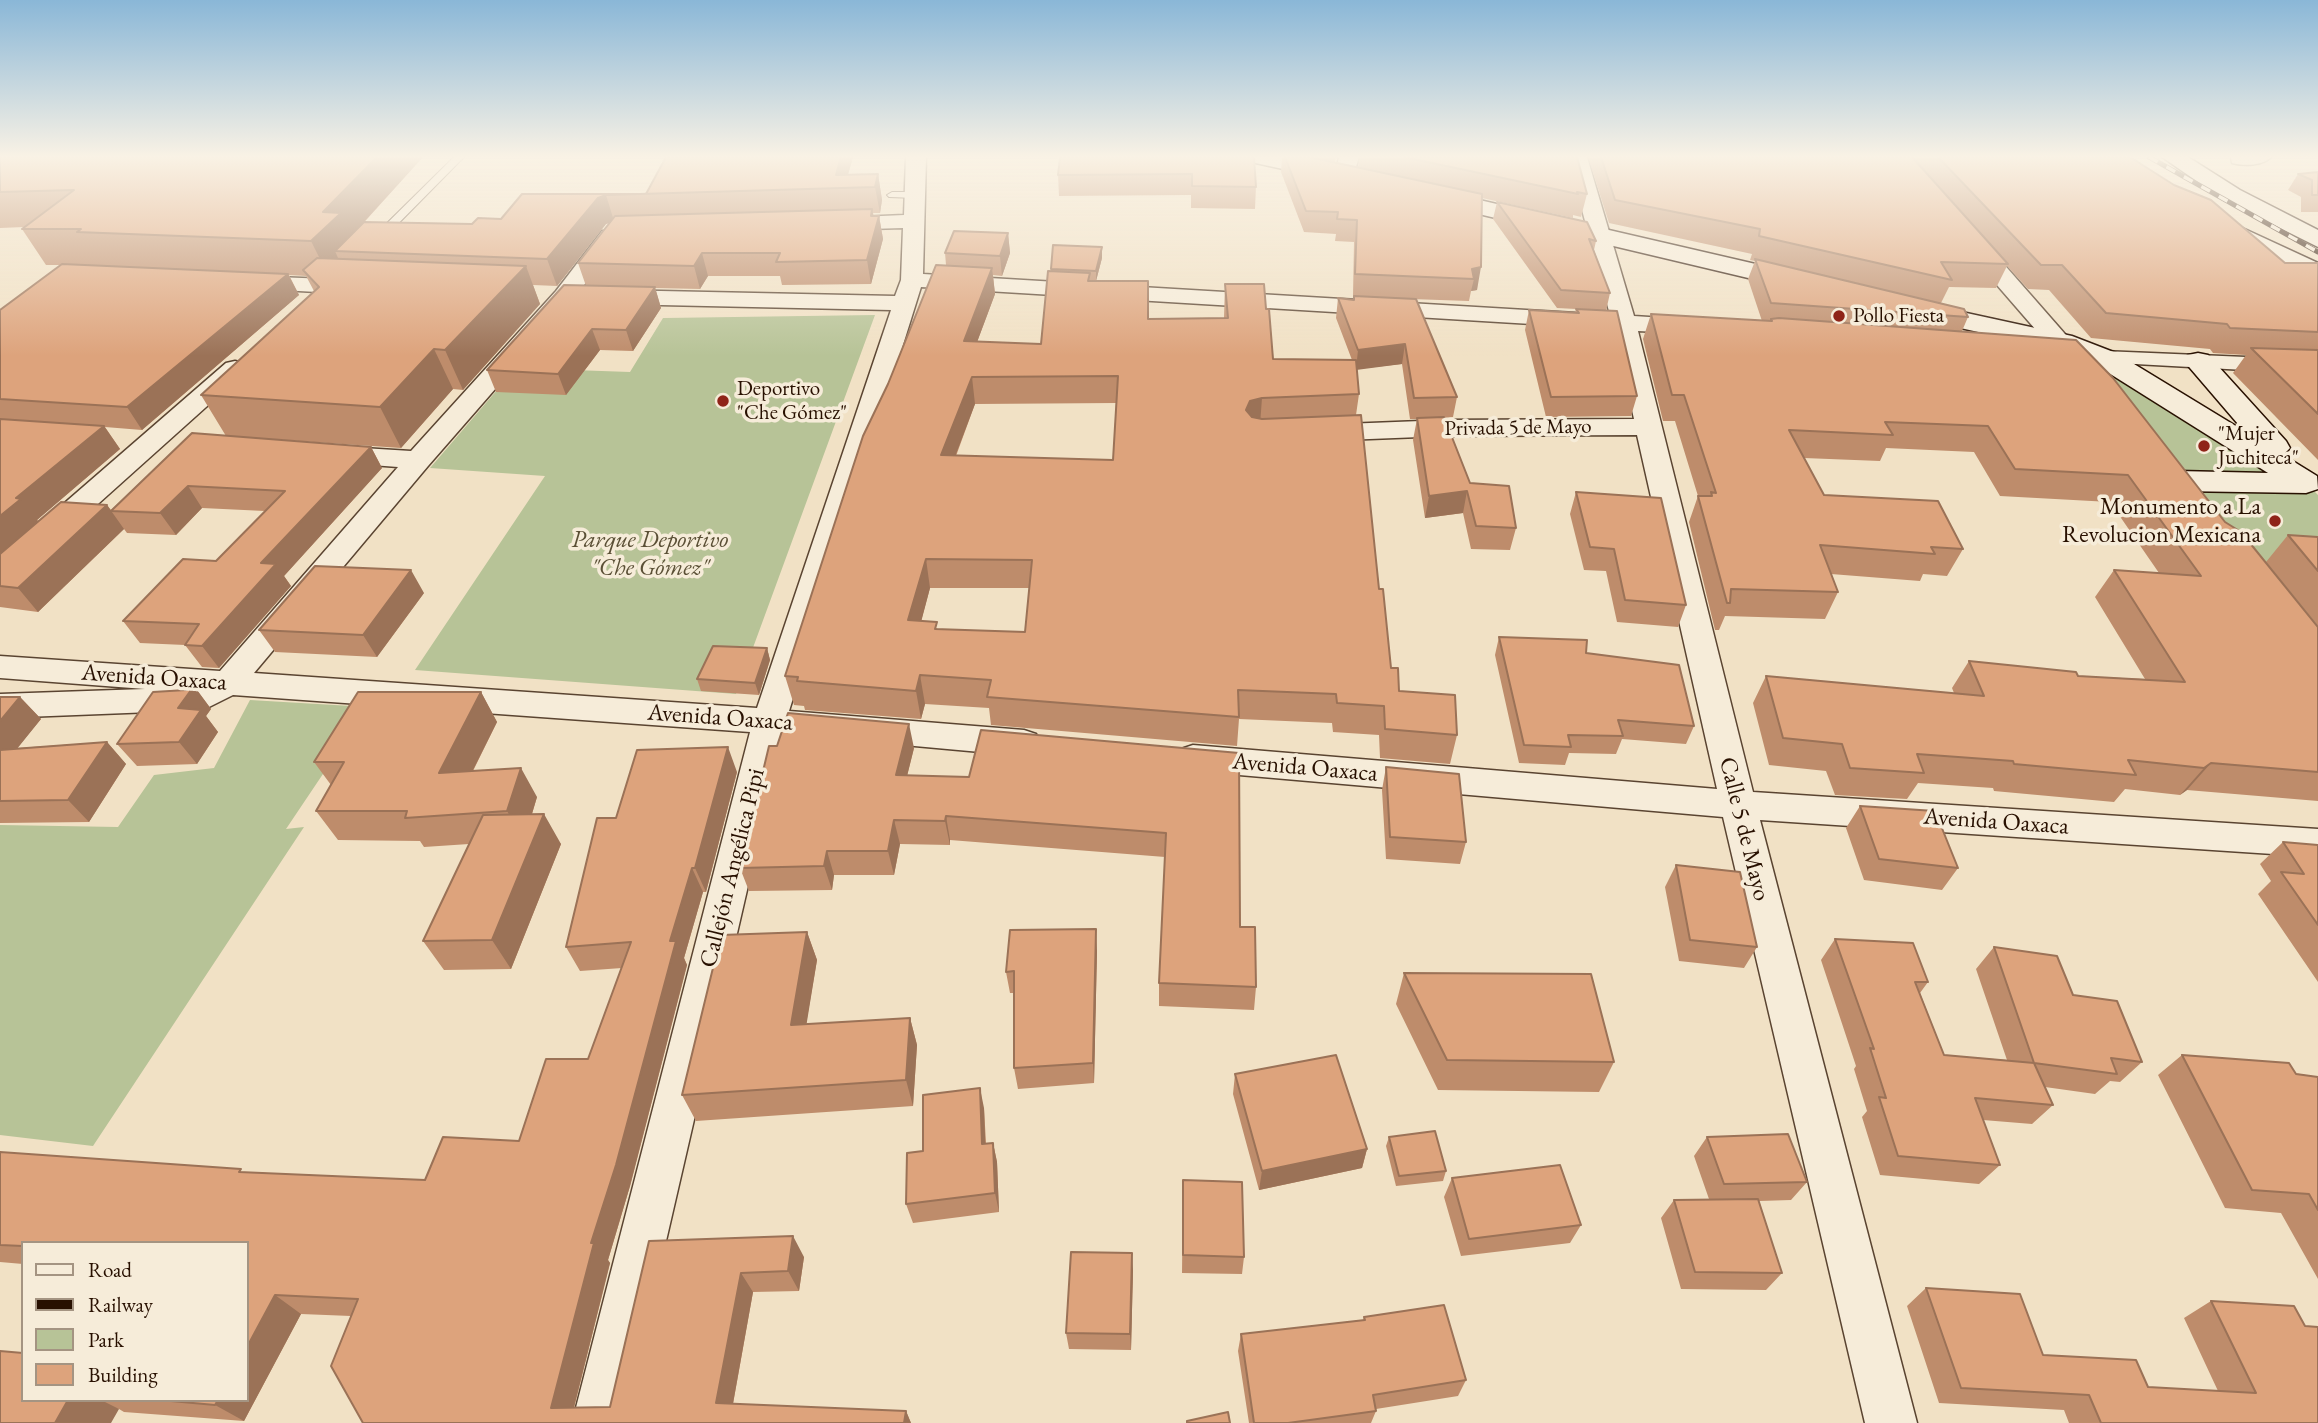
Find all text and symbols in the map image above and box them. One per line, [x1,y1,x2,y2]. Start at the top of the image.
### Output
place label: Pollo Fiesta [1853,303,1944,329]
marker: Pollo Fiesta [1831,308,1847,324]
place label: Deportivo "Che Gómez" [737,376,847,426]
marker: Deportivo "Che Gómez" [715,393,731,409]
street label: Privada 5 de Mayo [1444,414,1592,442]
place label: "Mujer Juchiteca" [2218,421,2299,471]
marker: "Mujer Juchiteca" [2196,438,2212,454]
place label: Monumento a La Revolucion Mexicana [2062,493,2261,549]
marker: Monumento a La Revolucion Mexicana [2267,513,2283,529]
park label: Parque Deportivo "Che Gómez" [572,526,728,582]
street label: Avenida Oaxaca [80,659,228,697]
street label: Avenida Oaxaca [646,699,794,737]
street label: Avenida Oaxaca [1231,747,1379,789]
street label: Calle 5 de Mayo [1712,754,1776,904]
street label: Callejón Angélica Pipi [694,765,772,971]
street label: Avenida Oaxaca [1922,803,2070,841]
legend [21,1241,248,1402]
text: Road [88,1256,132,1283]
text: Railway [88,1291,153,1318]
text: Park [88,1326,124,1353]
text: Building [88,1361,158,1388]

